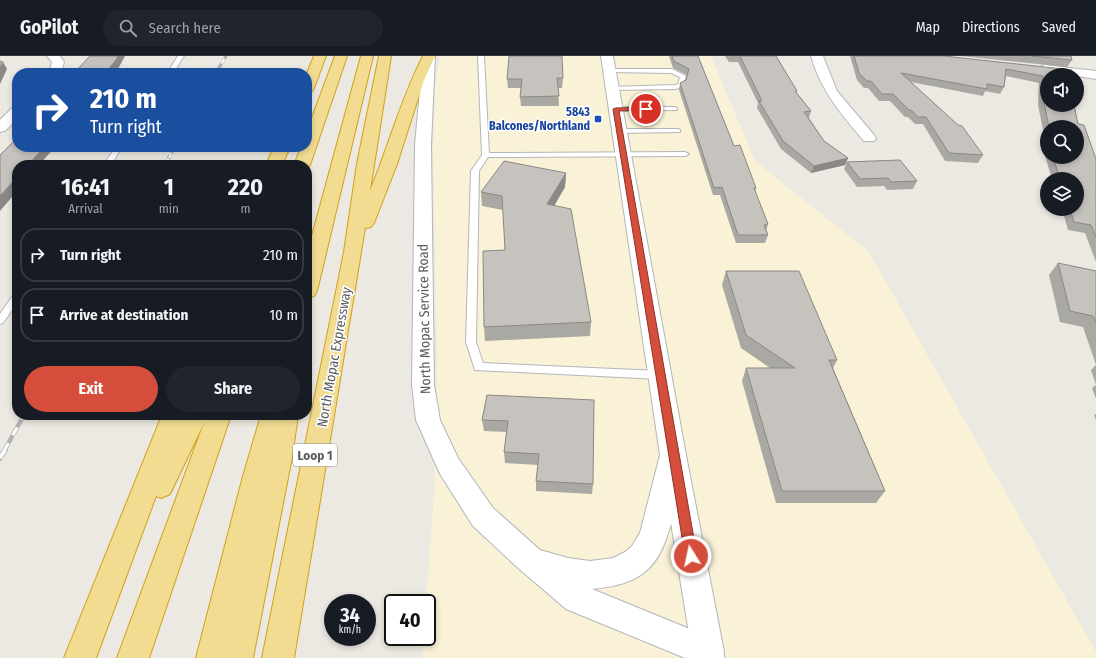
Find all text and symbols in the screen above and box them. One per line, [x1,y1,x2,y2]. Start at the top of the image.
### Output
search box [103,10,383,46]
text: GoPilot [20,16,79,39]
icon: search [117,17,139,39]
text: Search here [149,19,221,37]
text: Map [916,19,940,36]
text: Directions [962,19,1020,36]
text: Saved [1042,19,1076,36]
map controls [1040,68,1084,216]
button: sound [1040,68,1084,112]
text: 210 m [90,82,157,115]
icon: right [24,84,76,136]
pin [629,92,663,126]
icon: arrive [635,98,657,120]
place label: 5843 Balcones/Northland [489,105,590,133]
marker: 5843 Balcones/Northland [593,114,603,124]
text: Turn right [90,116,162,138]
button: search [1040,120,1084,164]
button: layers [1040,172,1084,216]
text: 16:41 [61,173,110,201]
text: 1 [164,173,174,201]
text: 220 [228,173,263,201]
text: Arrival [68,201,103,216]
text: min [159,201,179,216]
text: m [240,201,250,216]
icon: right [26,244,48,266]
street label: North Mopac Service Road [415,244,434,394]
text: Turn right [60,246,121,264]
text: 210 m [263,246,298,264]
street label: North Mopac Expressway [314,285,355,428]
icon: arrive [26,304,48,326]
text: Arrive at destination [60,306,188,324]
text: 10 m [269,306,298,324]
button: Exit [24,366,158,412]
button: Share [166,366,300,412]
road number: Loop 1 [293,444,337,466]
position arrow [670,535,712,577]
speed limit sign: 40 [384,594,436,646]
text: 34 [340,603,360,627]
text: km/h [339,624,361,636]

